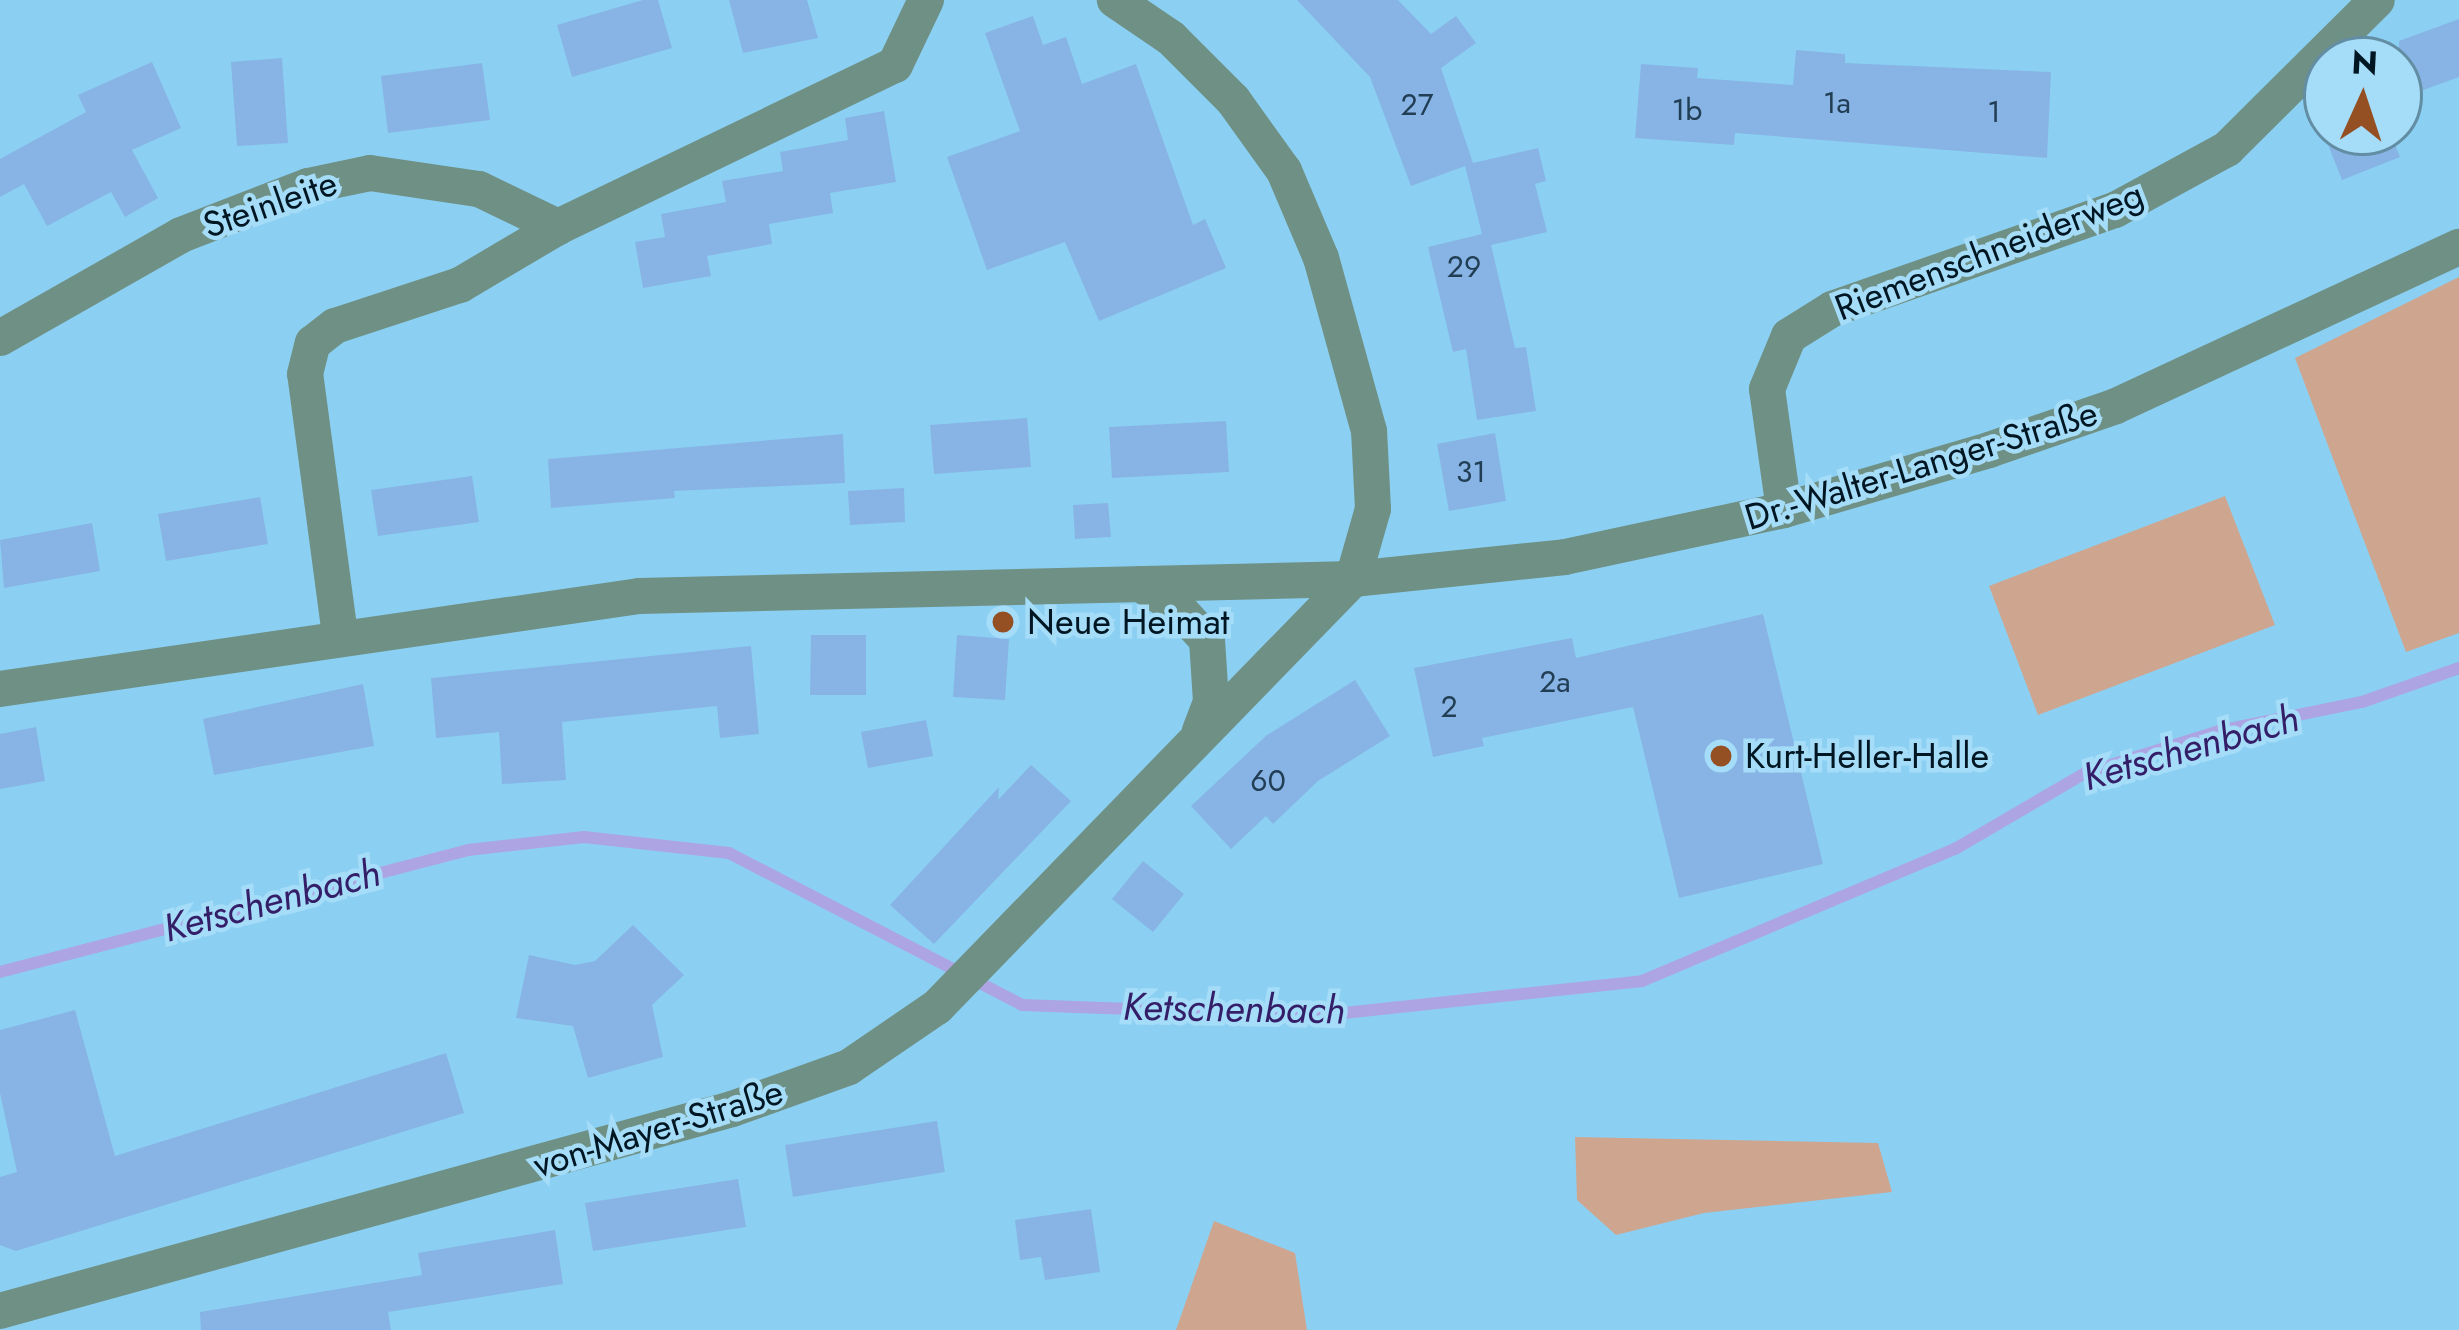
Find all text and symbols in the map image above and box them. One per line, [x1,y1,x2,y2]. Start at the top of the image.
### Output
north arrow [2303,36,2423,156]
text: N [2350,38,2379,87]
house number: 1a [1823,85,1851,121]
house number: 27 [1401,87,1433,123]
house number: 1b [1672,92,1702,128]
house number: 1 [1987,94,2001,130]
street label: Steinleite [197,161,343,247]
street label: Riemenschneiderweg [1829,172,2149,330]
house number: 29 [1447,249,1481,285]
street label: Dr.-Walter-Langer-Straße [1740,391,2102,539]
house number: 31 [1456,454,1486,490]
place label: Neue Heimat [1027,600,1229,644]
marker: Neue Heimat [990,609,1016,635]
house number: 2a [1539,664,1571,700]
house number: 2 [1440,689,1458,725]
water label: Ketschenbach [2078,695,2304,801]
place label: Kurt-Heller-Halle [1745,734,1989,778]
marker: Kurt-Heller-Halle [1708,743,1734,769]
house number: 60 [1250,763,1286,799]
water label: Ketschenbach [159,850,385,952]
water label: Ketschenbach [1122,984,1346,1034]
street label: von-Mayer-Straße [528,1070,788,1186]

